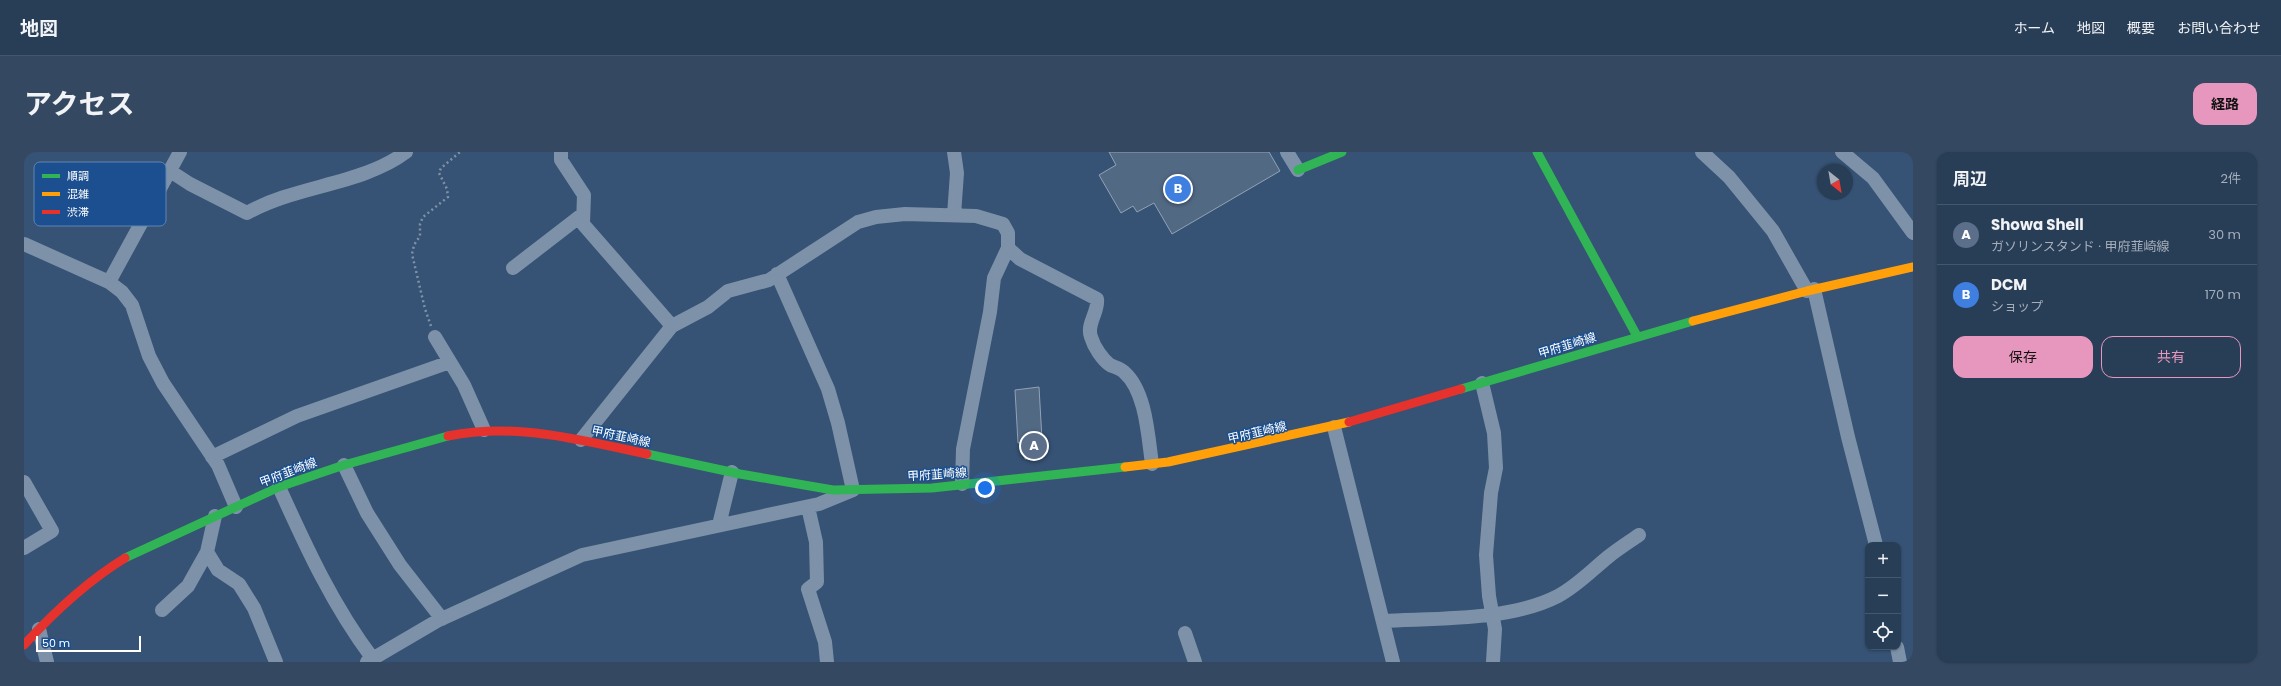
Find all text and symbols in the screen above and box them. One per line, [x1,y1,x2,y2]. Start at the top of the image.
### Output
text: 地図 [20,15,58,42]
text: ホーム [2013,18,2055,38]
text: 地図 [2077,18,2105,38]
text: 概要 [2127,18,2155,38]
text: お問い合わせ [2177,18,2261,38]
button: 経路 [2193,83,2257,125]
text: アクセス [24,85,135,124]
legend [34,162,166,226]
north arrow [1817,164,1853,200]
text: 周辺 [1953,167,1987,191]
text: 順調 [67,168,89,184]
text: 2件 [2221,169,2241,188]
pin: B [1165,174,1191,204]
text: 混雑 [67,186,89,202]
text: 渋滞 [67,204,89,220]
text: Showa Shell [1991,214,2084,235]
text: A [1961,225,1971,244]
text: 30 m [2208,225,2241,244]
text: ガソリンスタンド · 甲府韮崎線 [1991,237,2169,256]
text: DCM [1991,274,2027,295]
text: B [1962,285,1970,304]
text: 170 m [2205,285,2241,304]
text: ショップ [1991,297,2043,316]
street label: 甲府韮崎線 [1536,328,1598,362]
button: 保存 [1953,336,2093,378]
button: 共有 [2101,336,2241,378]
street label: 甲府韮崎線 [1226,417,1288,447]
street label: 甲府韮崎線 [590,421,652,451]
pin: A [1021,431,1047,461]
street label: 甲府韮崎線 [257,453,319,491]
street label: 甲府韮崎線 [906,463,968,485]
your location [975,478,995,498]
map controls [1865,542,1901,650]
button: + [1865,542,1901,578]
button: − [1865,578,1901,614]
button: locate [1865,614,1901,650]
scale bar [36,634,141,653]
text: 50 m [42,635,70,651]

